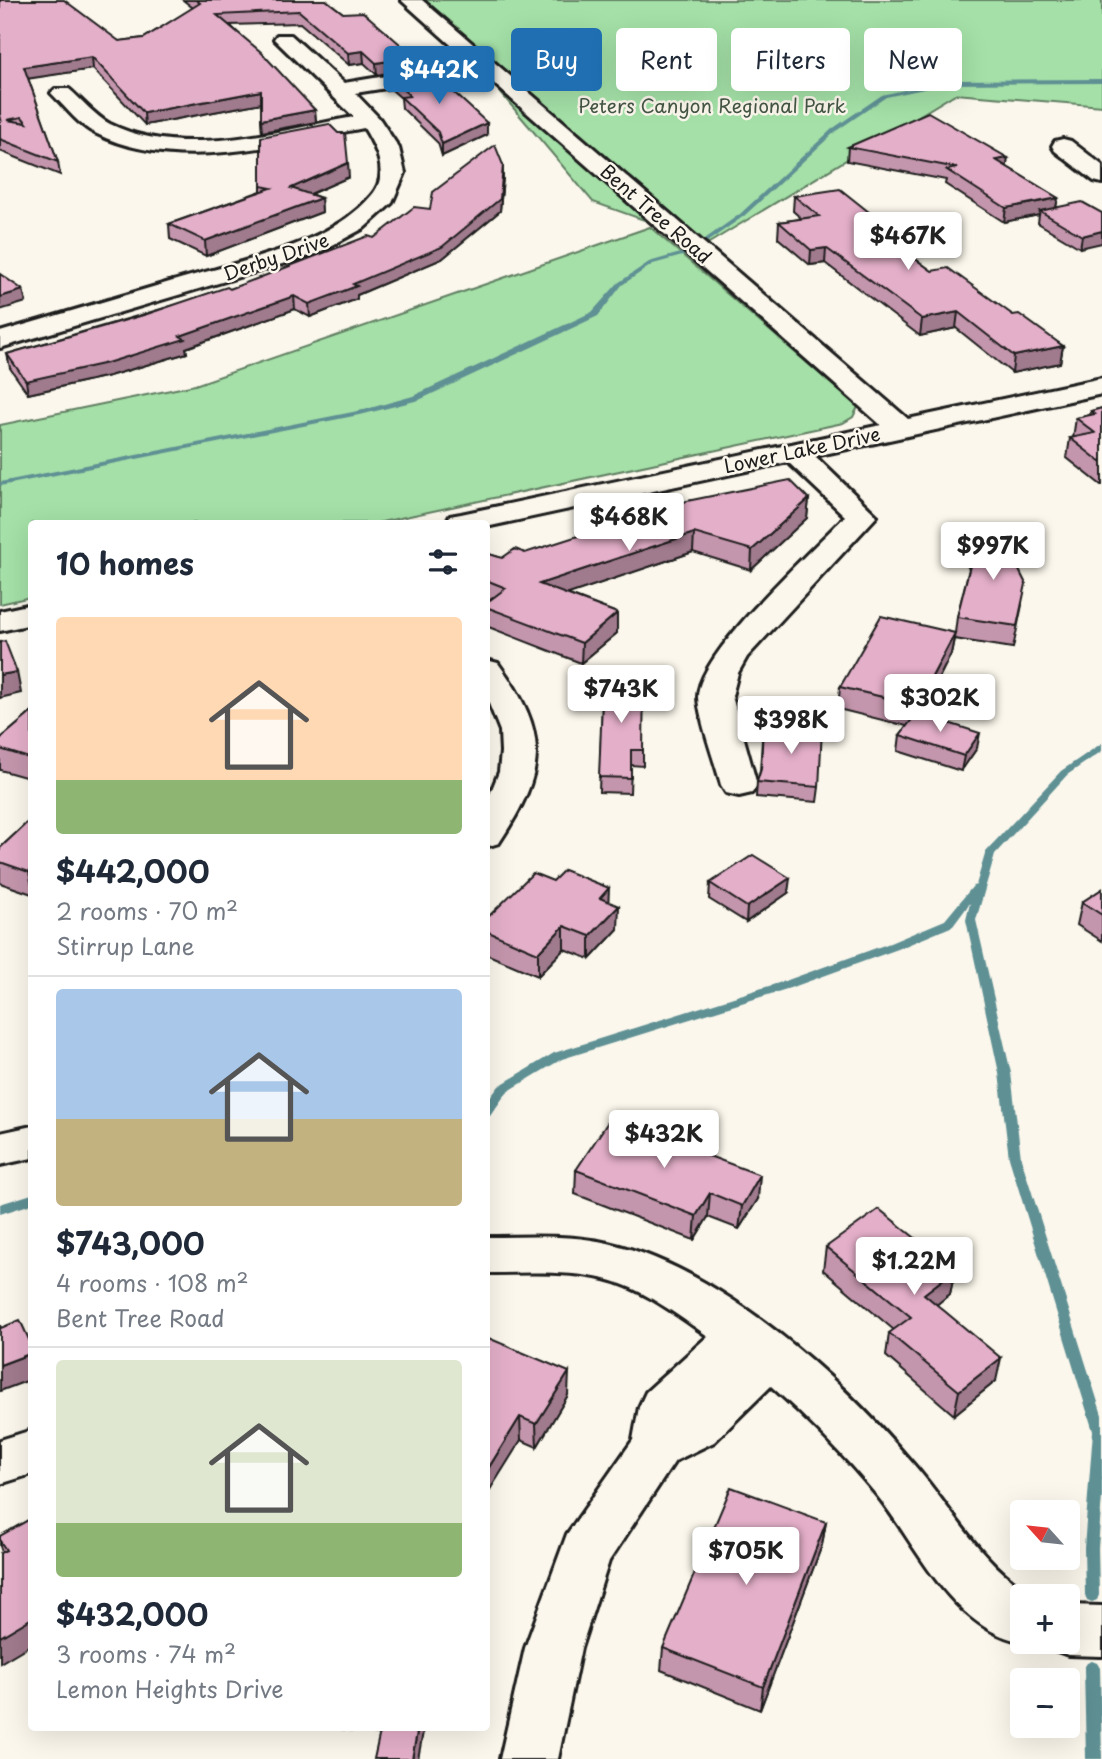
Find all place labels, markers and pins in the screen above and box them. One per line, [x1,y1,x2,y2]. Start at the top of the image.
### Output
pin: $442K [390,46,488,106]
pin: $467K [859,212,957,272]
pin: $468K [580,494,678,553]
pin: $997K [944,522,1042,582]
pin: $743K [572,666,670,725]
pin: $302K [891,674,989,734]
pin: $398K [742,696,840,756]
pin: $432K [615,1110,713,1170]
pin: $1.22M [857,1238,971,1297]
pin: $705K [697,1528,795,1587]

